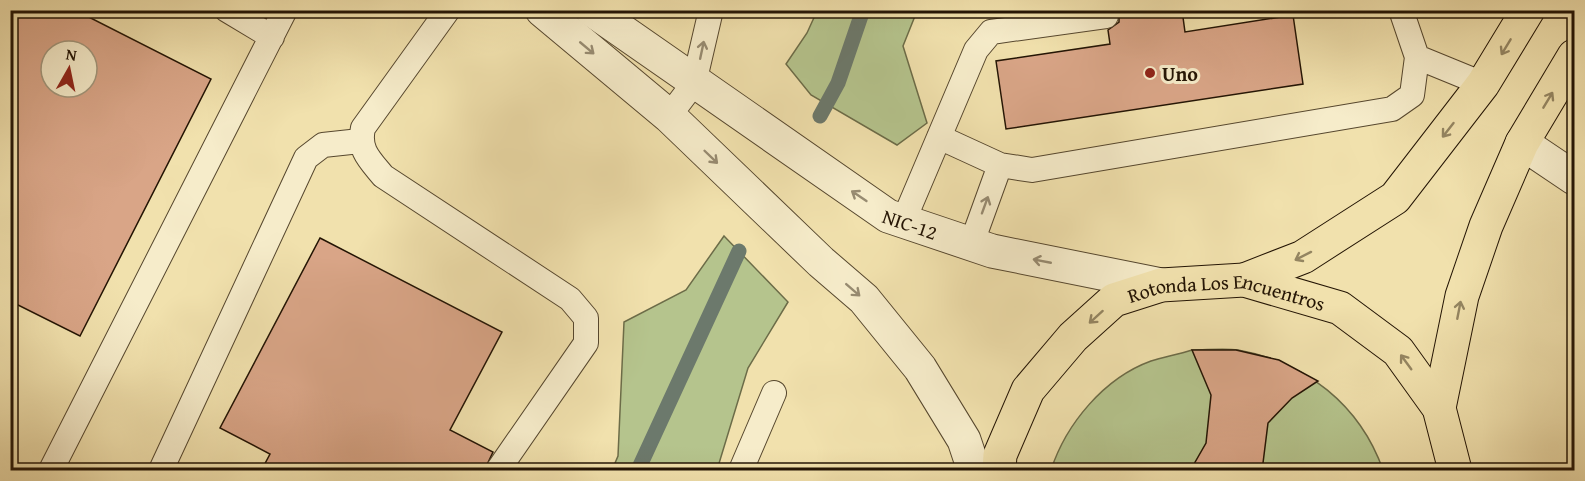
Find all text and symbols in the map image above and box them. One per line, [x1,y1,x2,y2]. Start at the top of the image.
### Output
one-way arrow [1499,38,1511,55]
north arrow [39,39,99,99]
text: N [64,41,79,67]
one-way arrow [579,41,594,55]
one-way arrow [696,41,708,60]
place label: Uno [1162,59,1198,88]
marker: Uno [1143,66,1157,80]
one-way arrow [1543,92,1555,109]
one-way arrow [1441,122,1454,138]
one-way arrow [703,149,718,163]
one-way arrow [852,190,868,202]
one-way arrow [981,196,992,215]
street label: NIC-12 [879,201,941,246]
one-way arrow [1294,250,1312,262]
one-way arrow [1032,255,1052,266]
street label: Rotonda Los Encuentros [1123,266,1329,317]
one-way arrow [845,283,860,297]
one-way arrow [1454,301,1465,320]
one-way arrow [1089,310,1104,324]
one-way arrow [1399,354,1412,370]

